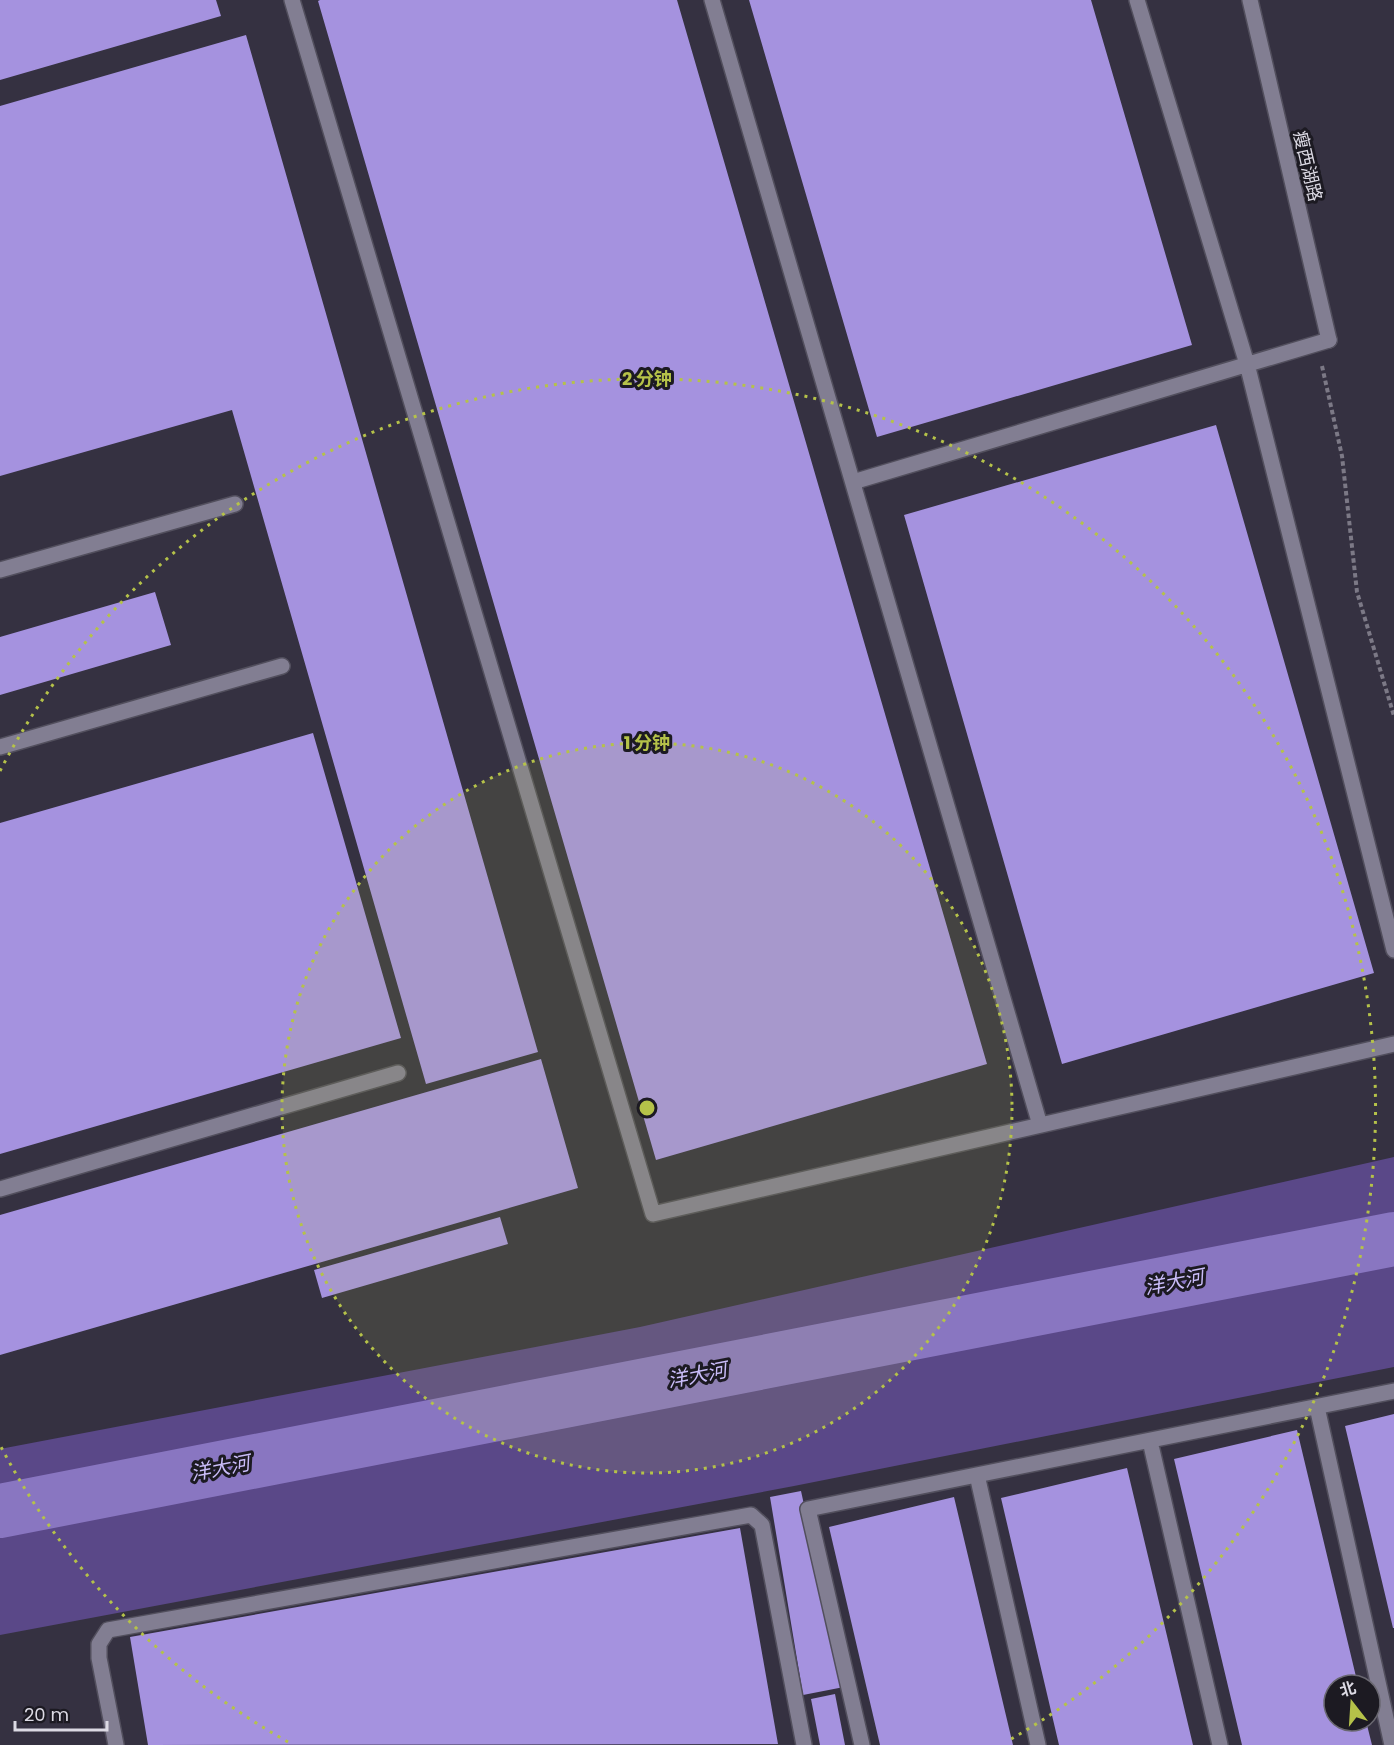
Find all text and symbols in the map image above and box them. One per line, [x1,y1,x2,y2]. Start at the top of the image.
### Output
street label: 瘦西湖路 [1288,128,1328,204]
text: 2 分钟 [622,366,672,391]
text: 1 分钟 [624,730,670,755]
centre of rings [637,1098,657,1118]
water label: 洋大河 [1142,1262,1210,1301]
water label: 洋大河 [665,1355,733,1394]
water label: 洋大河 [188,1448,256,1487]
north arrow [1322,1673,1382,1733]
text: 北 [1337,1676,1359,1702]
scale bar [15,1694,106,1732]
text: 20 m [24,1702,69,1727]

